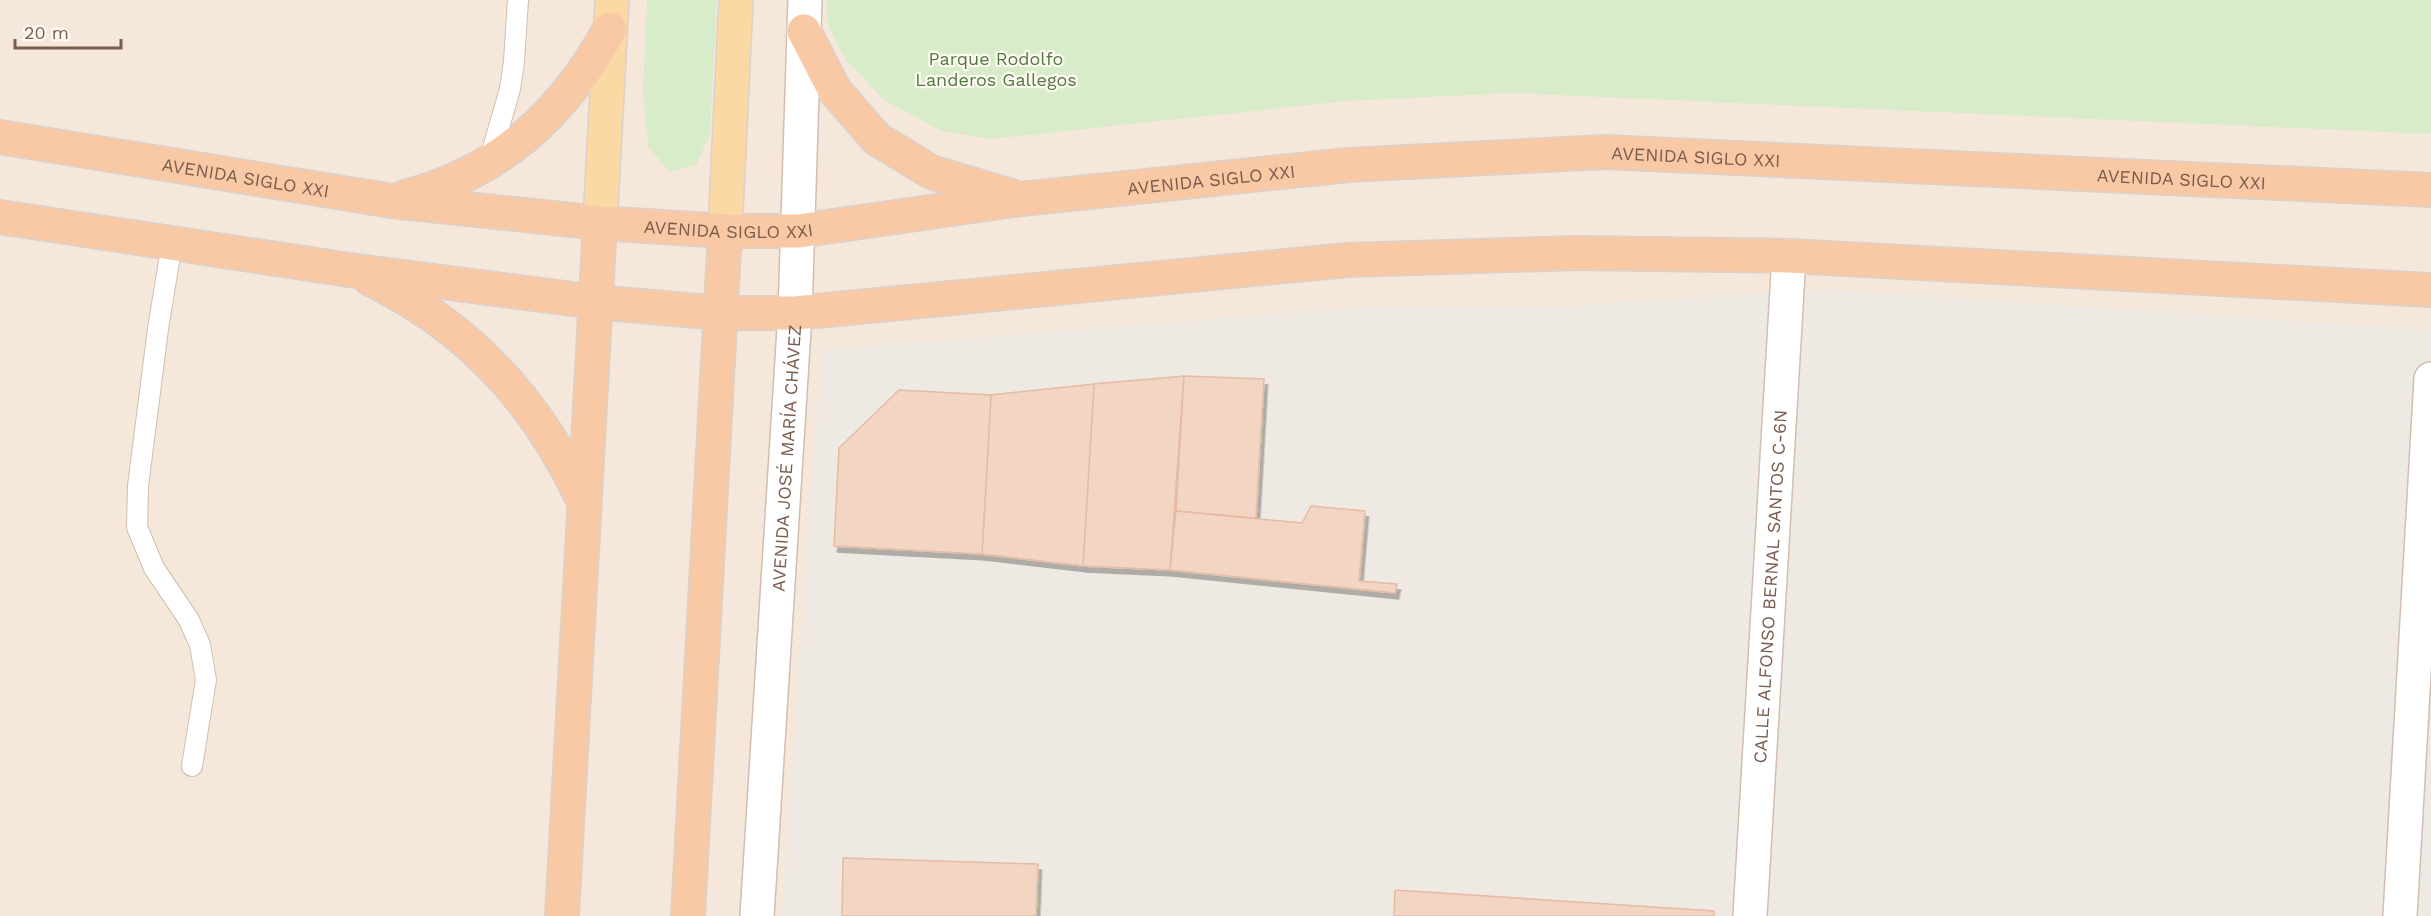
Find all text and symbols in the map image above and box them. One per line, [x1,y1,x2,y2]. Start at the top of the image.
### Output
scale bar [15,12,122,50]
text: 20 m [24,22,69,43]
park label: Parque Rodolfo Landeros Gallegos [915,48,1077,90]
street label: AVENIDA SIGLO XXI [1611,142,1781,171]
street label: AVENIDA SIGLO XXI [161,153,331,201]
street label: AVENIDA SIGLO XXI [1126,160,1296,198]
street label: AVENIDA SIGLO XXI [2096,164,2266,193]
street label: AVENIDA SIGLO XXI [643,215,814,242]
street label: AVENIDA JOSÉ MARÍA CHÁVEZ [767,324,805,592]
street label: CALLE ALFONSO BERNAL SANTOS C-6N [1749,409,1790,764]

